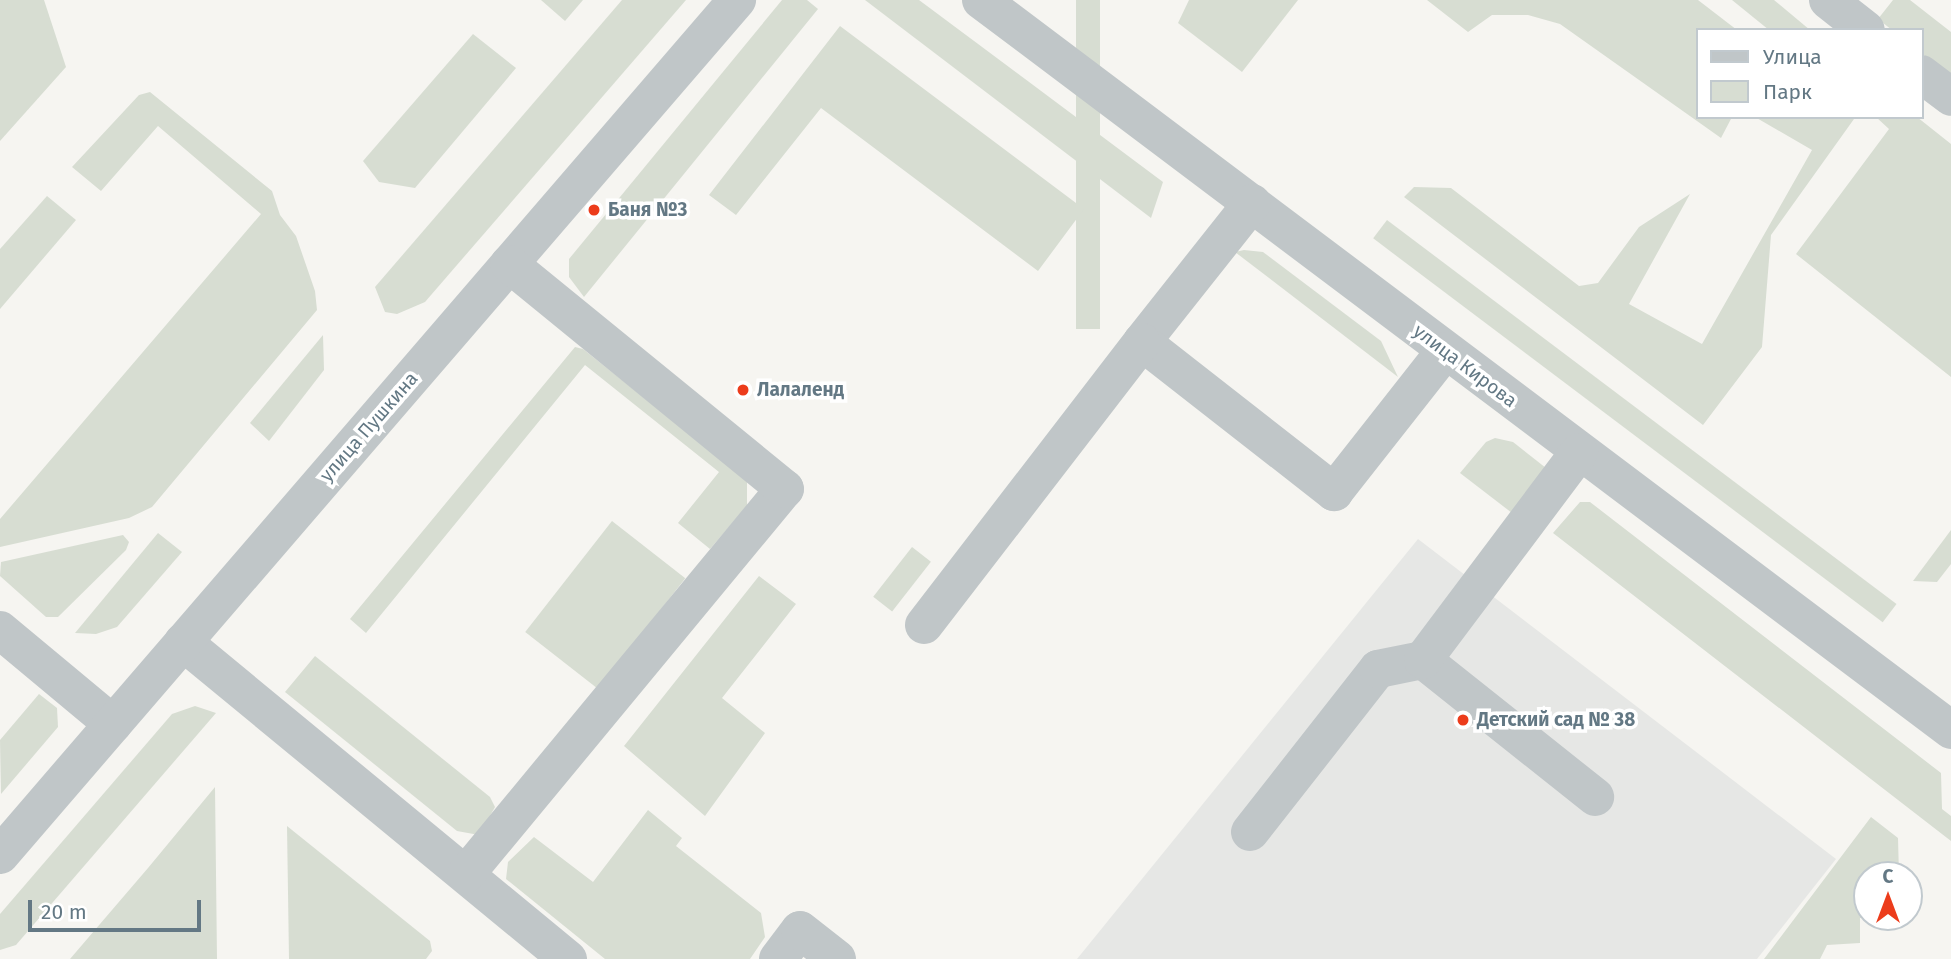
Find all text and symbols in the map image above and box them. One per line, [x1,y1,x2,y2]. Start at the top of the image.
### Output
legend [1696,28,1923,119]
text: Улица [1763,44,1822,70]
text: Парк [1763,79,1812,105]
place label: Баня №3 [608,199,687,221]
marker: Баня №3 [586,202,602,218]
street label: улица Кирова [1409,320,1521,412]
street label: улица Пушкина [315,367,423,487]
place label: Лалаленд [757,379,844,401]
marker: Лалаленд [735,382,751,398]
place label: Детский сад № 38 [1477,709,1635,731]
marker: Детский сад № 38 [1455,712,1471,728]
north arrow [1853,861,1923,931]
text: С [1883,865,1893,888]
scale bar [32,886,205,930]
text: 20 m [41,899,87,925]

